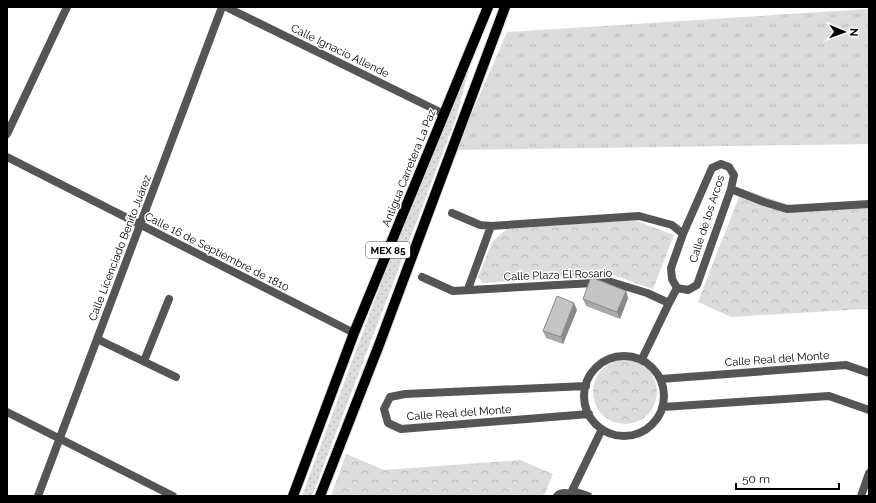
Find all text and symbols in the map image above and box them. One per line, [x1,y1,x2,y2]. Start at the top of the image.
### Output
north arrow [824,12,864,52]
street label: Calle Ignacio Allende [289,22,392,81]
text: N [847,28,860,37]
street label: Antigua Carretera La Paz [379,107,439,229]
street label: Calle Licenciado Benito Juárez [86,173,154,323]
street label: Calle de los Arcos [687,174,727,264]
street label: Calle 16 de Septiembre de 1810 [143,210,291,294]
road number: MEX 85 [366,242,410,258]
street label: Calle Plaza El Rosario [503,267,613,283]
street label: Calle Real del Monte [724,349,830,369]
street label: Calle Real del Monte [406,403,512,423]
scale bar [736,465,839,491]
text: 50 m [742,472,770,486]

